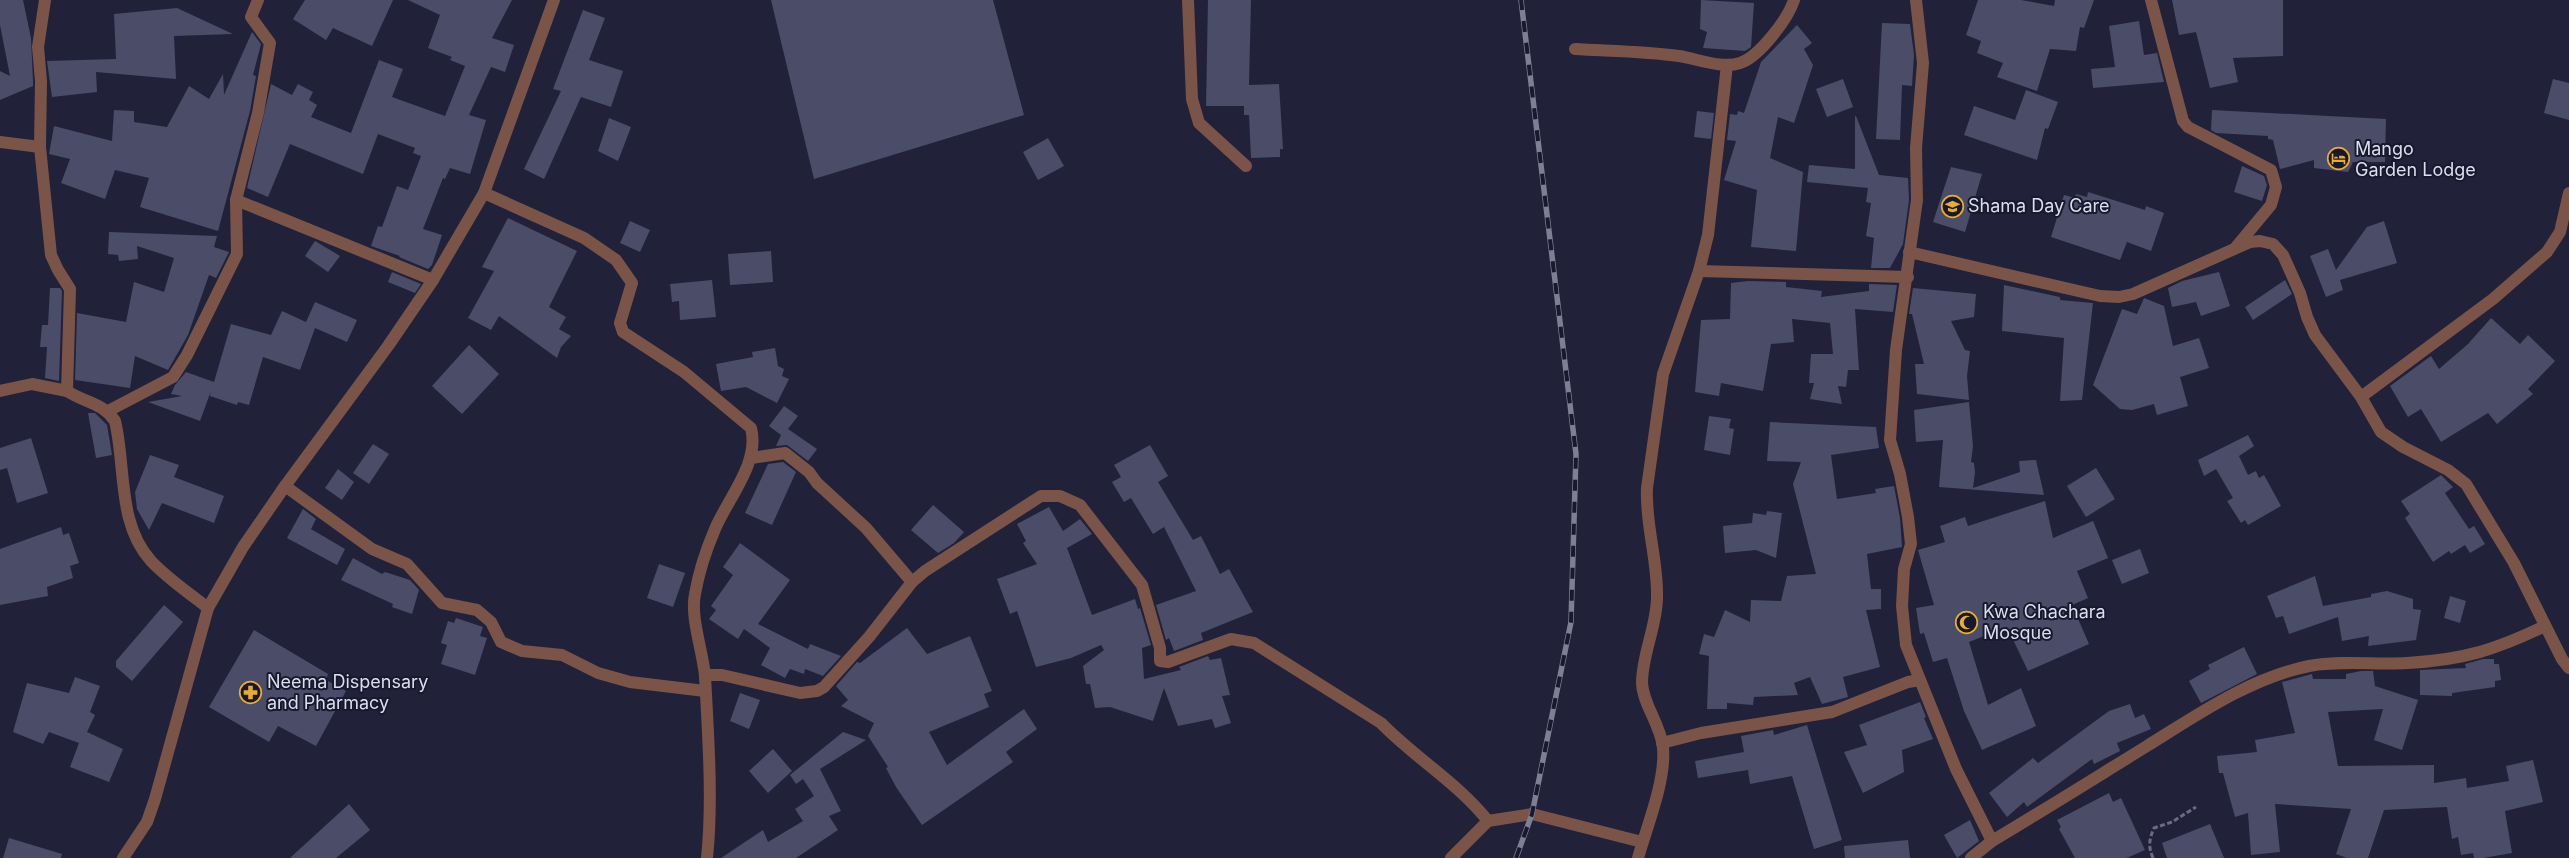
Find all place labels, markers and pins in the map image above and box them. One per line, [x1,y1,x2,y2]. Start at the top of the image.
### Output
place label: Mango Garden Lodge [2355,138,2476,180]
hotel icon: Mango Garden Lodge [2327,147,2351,171]
school or university icon: Shama Day Care [1940,194,1964,218]
place label: Shama Day Care [1968,195,2109,216]
place label: Kwa Chachara Mosque [1983,601,2106,643]
mosque icon: Kwa Chachara Mosque [1955,610,1979,634]
place label: Neema Dispensary and Pharmacy [267,671,428,713]
pharmacy icon: Neema Dispensary and Pharmacy [239,680,263,704]

